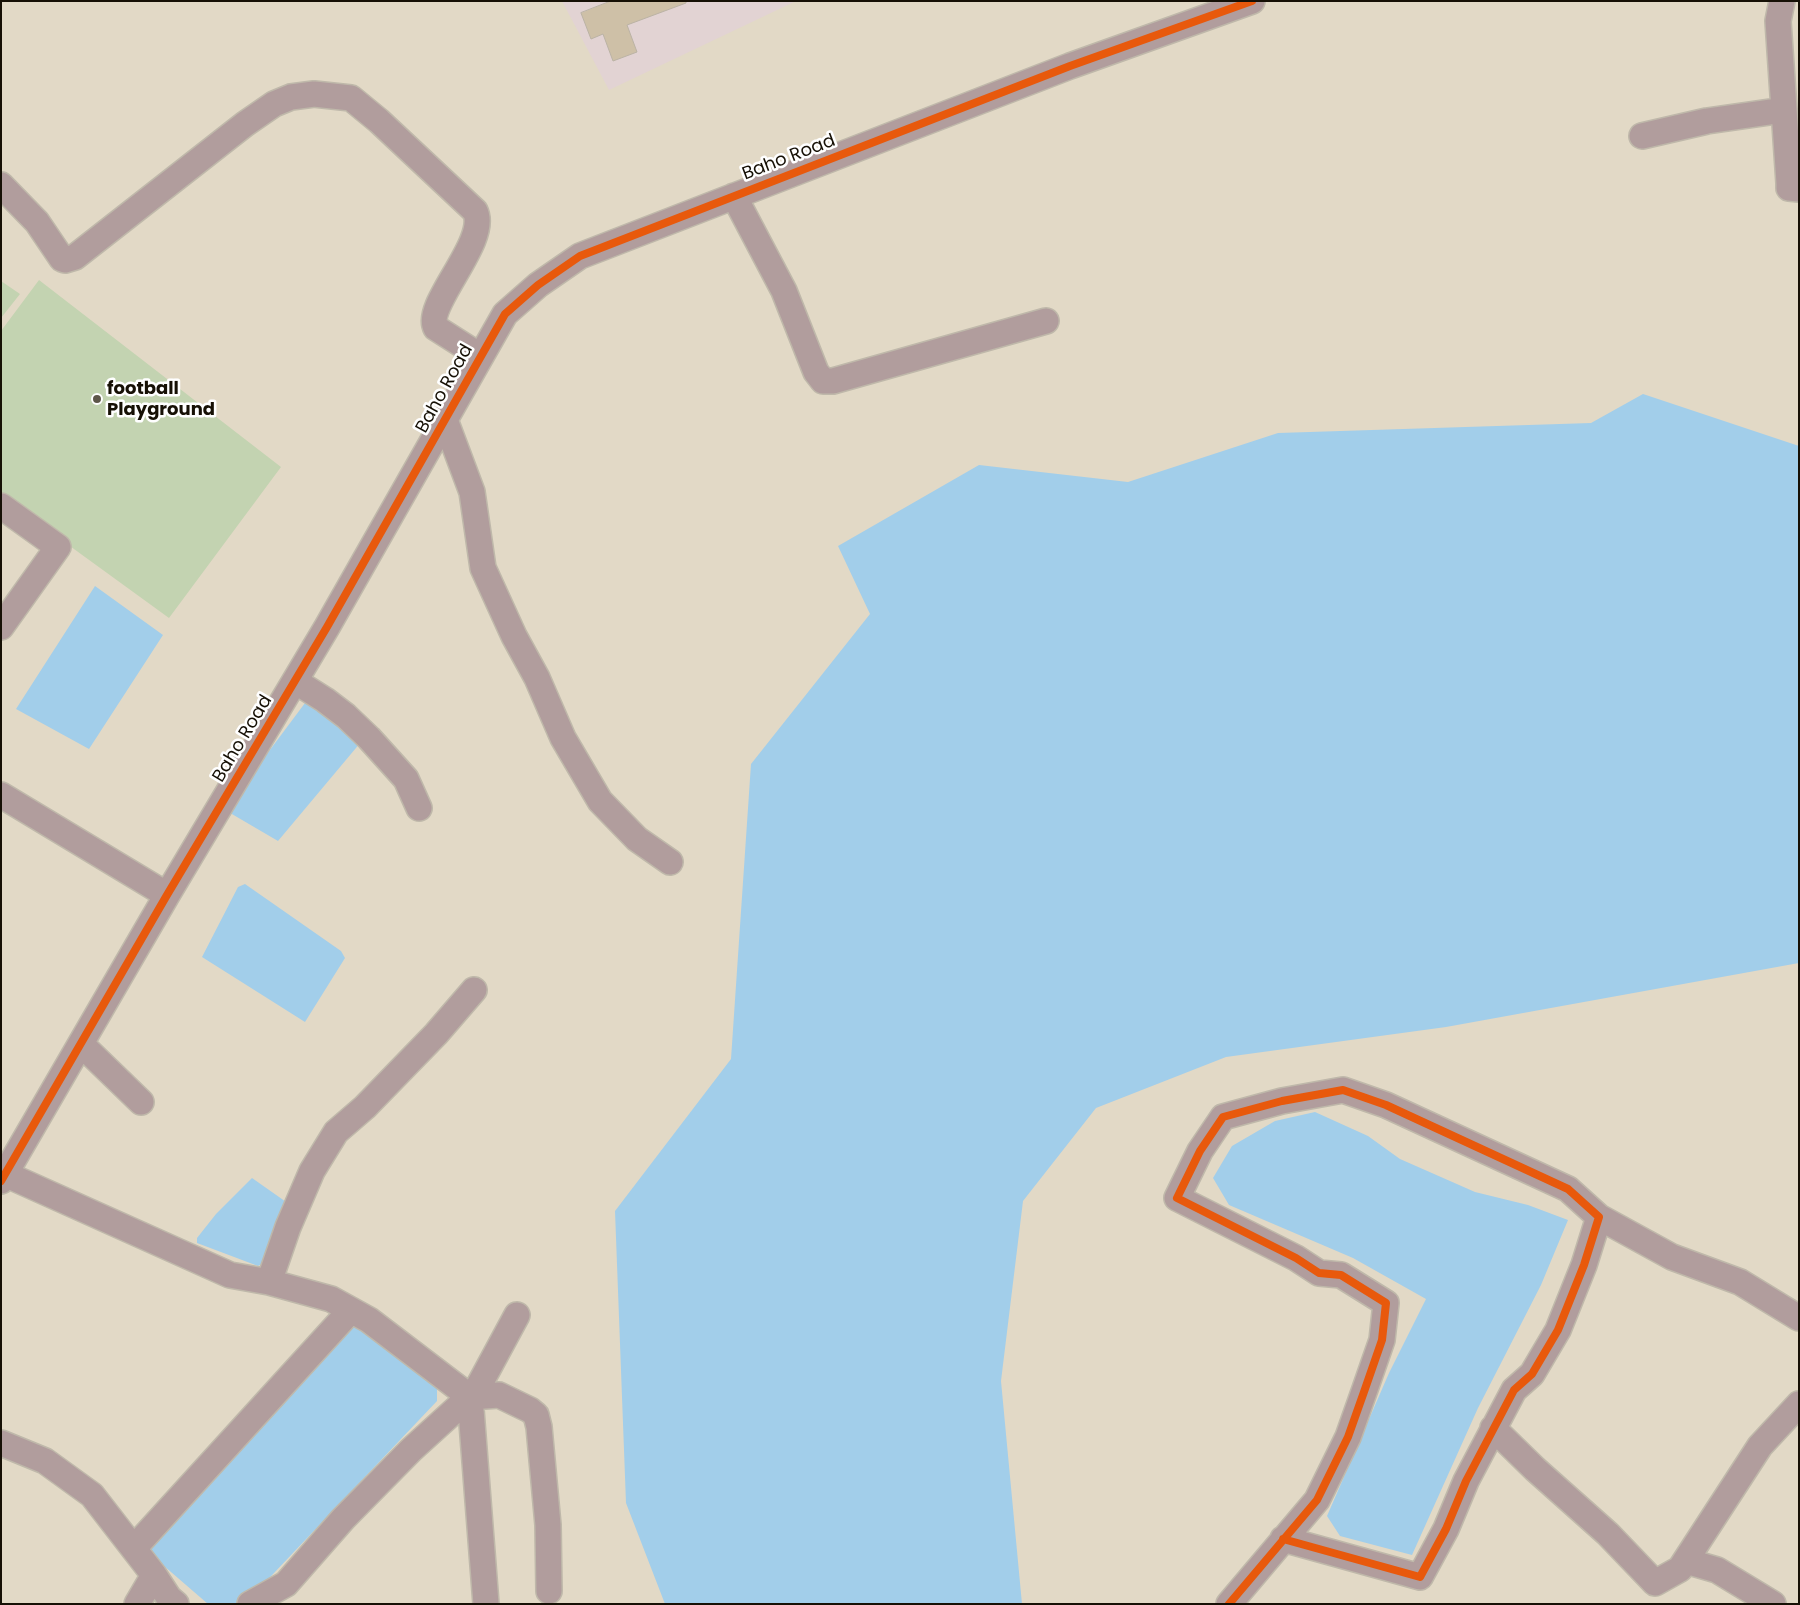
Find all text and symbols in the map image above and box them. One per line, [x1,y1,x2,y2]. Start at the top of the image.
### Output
street label: Baho Road [739,130,839,186]
street label: Baho Road [412,341,478,437]
place label: football Playground [107,378,215,420]
marker: football Playground [91,393,103,405]
street label: Baho Road [209,692,277,786]

